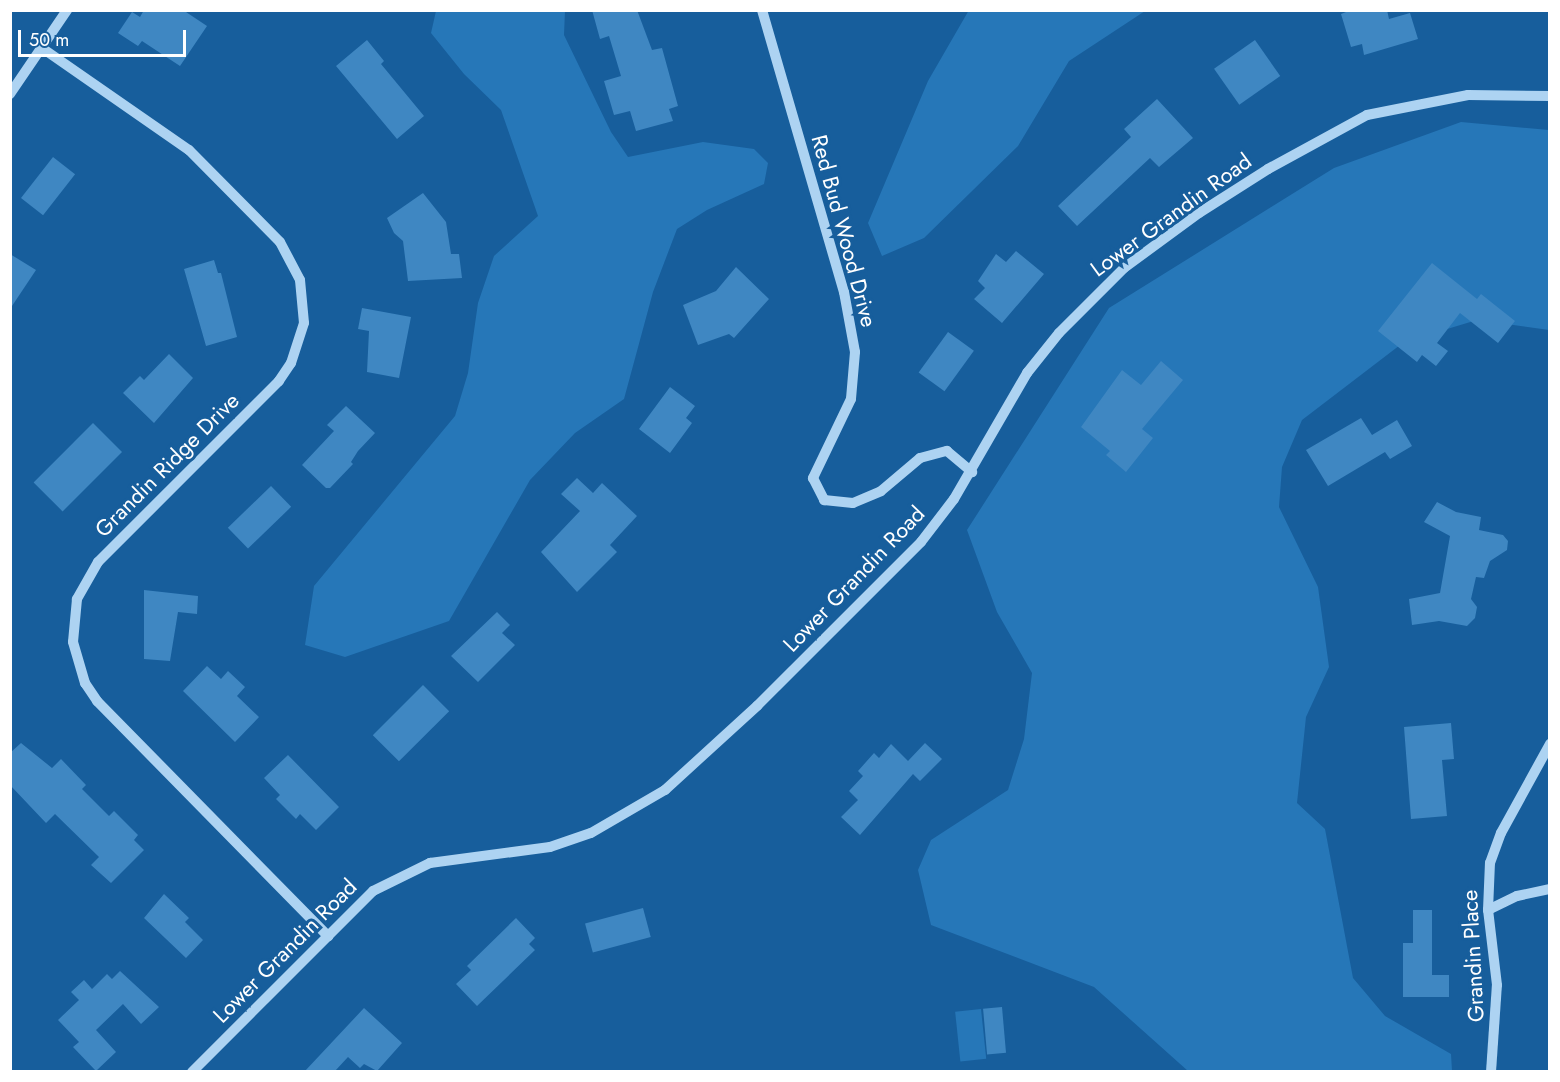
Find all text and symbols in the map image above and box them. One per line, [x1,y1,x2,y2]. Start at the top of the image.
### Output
scale bar [21,18,189,56]
text: 50 m [29,27,69,53]
street label: Red Bud Wood Drive [806,132,882,330]
street label: Lower Grandin Road [1085,148,1257,282]
street label: Grandin Ridge Drive [89,387,245,543]
street label: Lower Grandin Road [778,501,930,657]
street label: Lower Grandin Road [208,874,362,1028]
street label: Grandin Place [1456,889,1490,1023]

